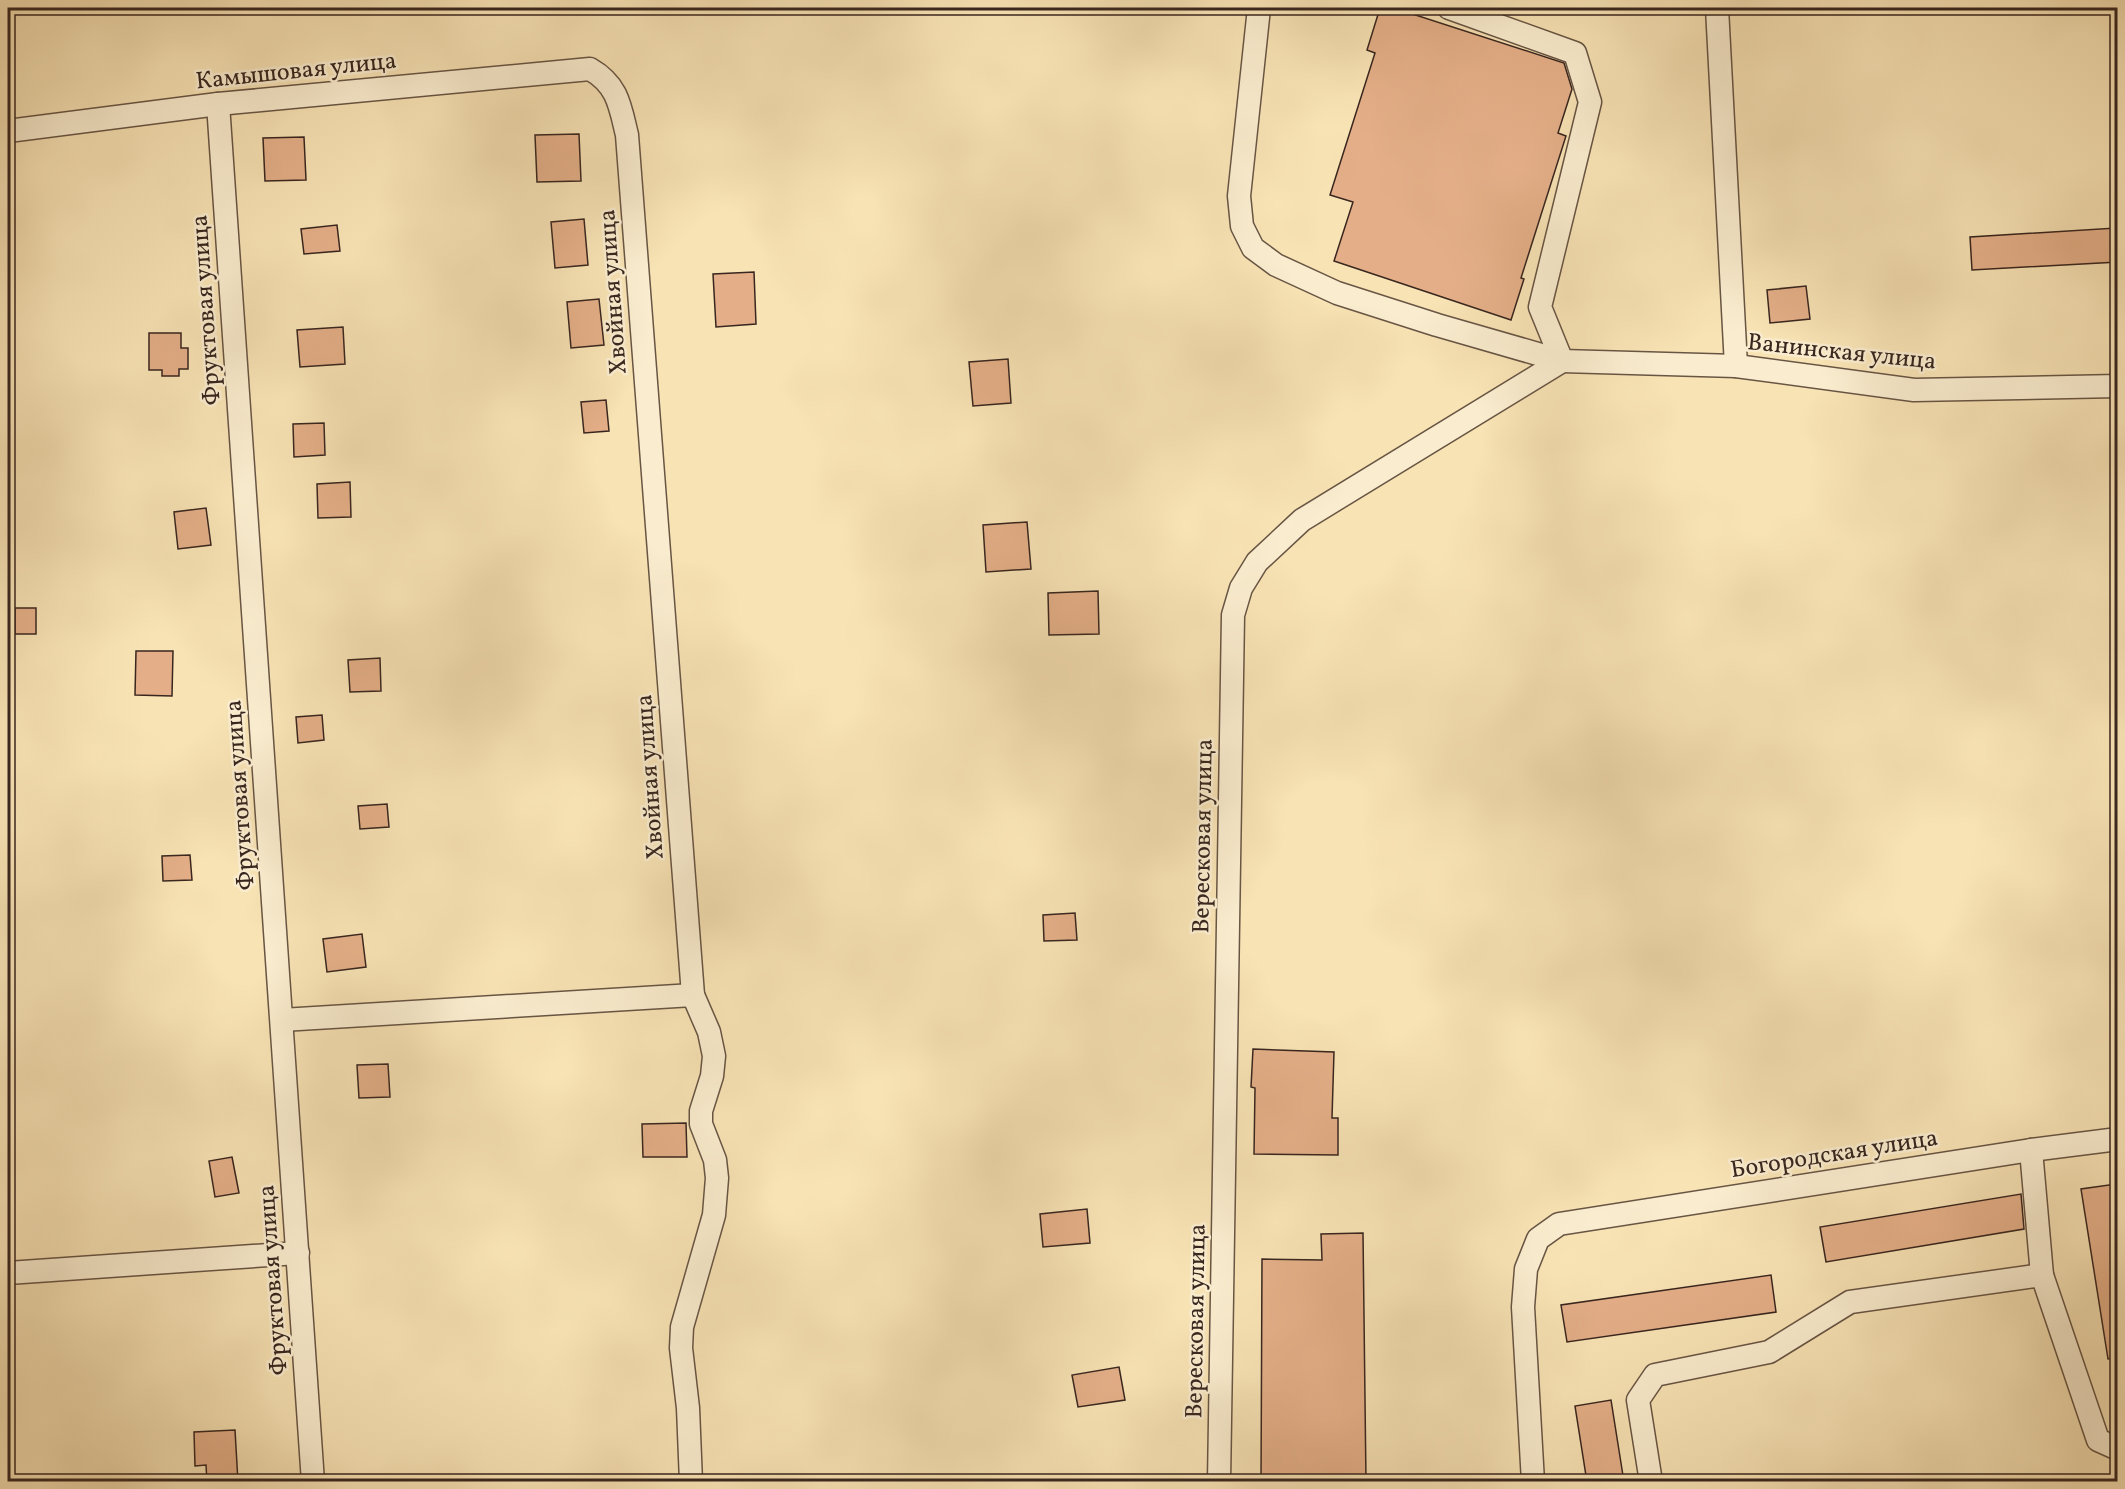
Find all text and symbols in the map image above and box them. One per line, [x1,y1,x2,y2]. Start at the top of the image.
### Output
street label: Камышовая улица [194,45,398,99]
street label: Хвойная улица [591,208,637,376]
street label: Фруктовая улица [183,213,231,406]
street label: Ванинская улица [1746,326,1938,380]
street label: Хвойная улица [628,693,674,861]
street label: Фруктовая улица [217,698,265,891]
street label: Вересковая улица [1185,738,1223,934]
street label: Богородская улица [1728,1122,1940,1188]
street label: Фруктовая улица [250,1183,298,1376]
street label: Вересковая улица [1178,1223,1216,1419]

